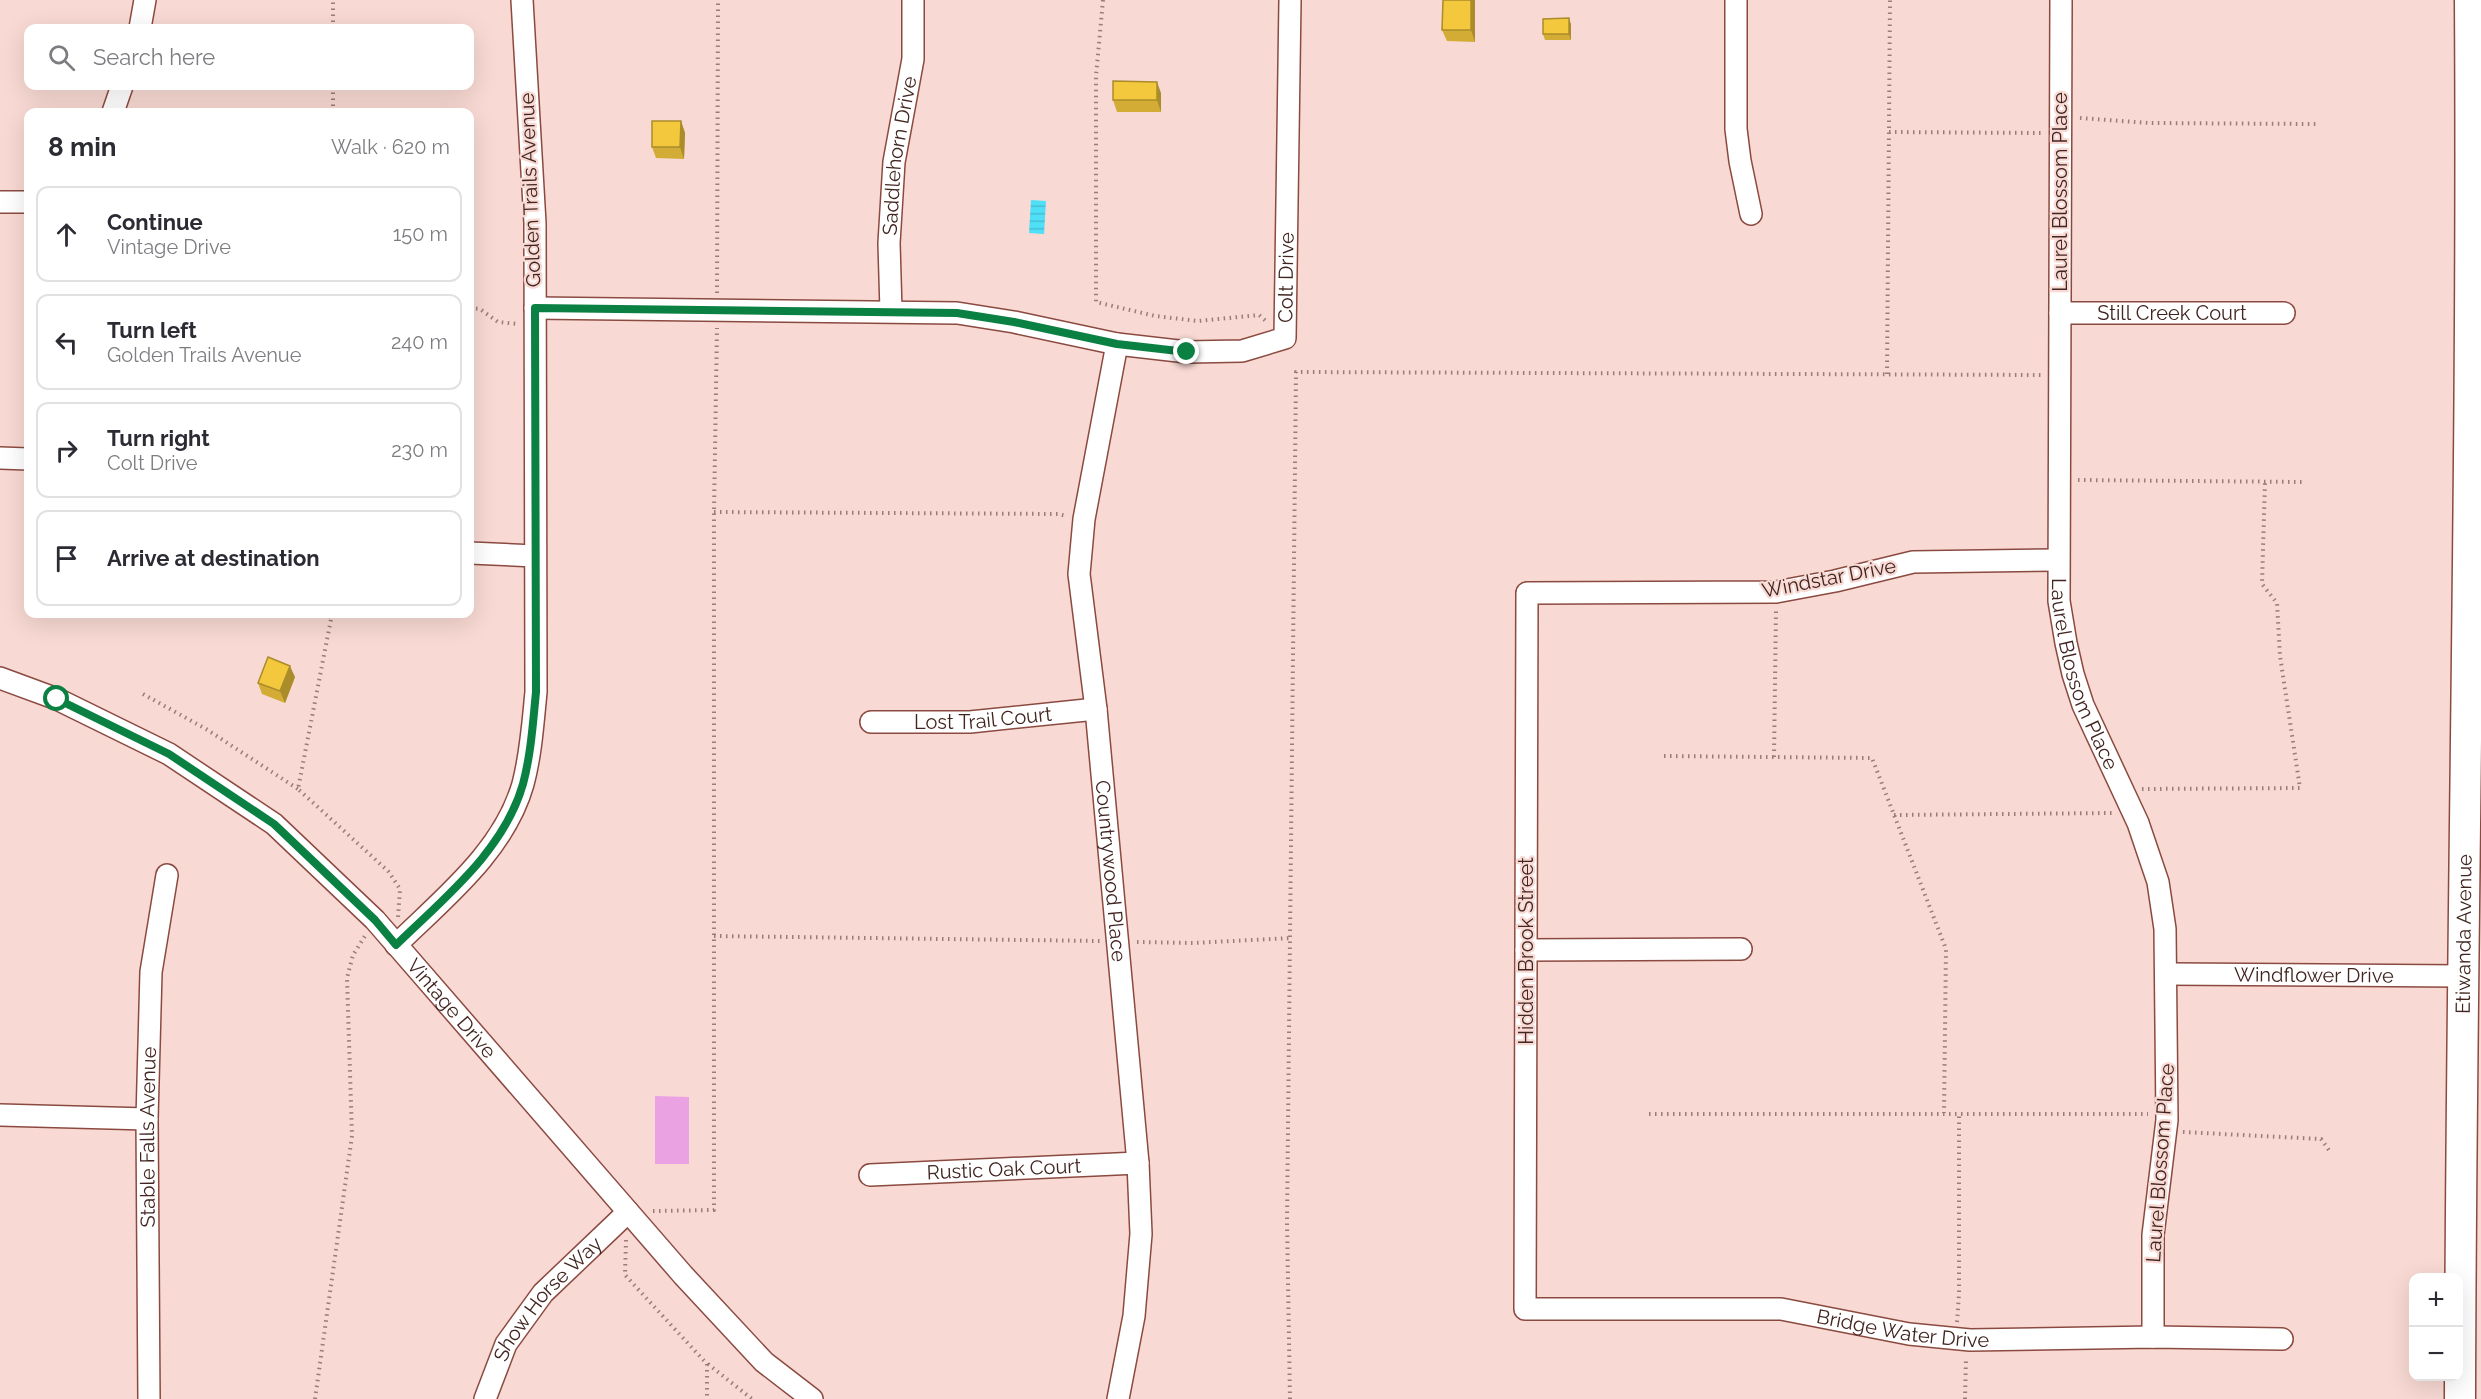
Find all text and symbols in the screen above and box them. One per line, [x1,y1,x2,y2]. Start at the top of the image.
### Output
search box [24,24,474,90]
icon: search [45,41,78,74]
text: Search here [93,44,215,70]
street label: Saddlehorn Drive [878,74,922,236]
street label: Golden Trails Avenue [515,92,545,288]
street label: Laurel Blossom Place [2048,92,2072,292]
text: 8 min [48,132,116,162]
text: Walk · 620 m [331,135,450,159]
text: Continue [107,209,203,235]
icon: ahead [50,218,83,251]
text: 150 m [393,222,448,246]
street label: Colt Drive [1273,232,1299,323]
text: Vintage Drive [107,235,231,259]
street label: Still Creek Court [2097,301,2247,325]
text: Turn left [107,317,197,343]
icon: left [50,326,83,359]
text: 240 m [391,330,448,354]
route end [1173,338,1199,364]
text: Golden Trails Avenue [107,343,301,367]
text: Turn right [107,425,210,451]
icon: right [50,434,83,467]
text: 230 m [391,438,448,462]
text: Colt Drive [107,451,198,475]
icon: arrive [50,542,83,575]
text: Arrive at destination [107,545,320,571]
street label: Windstar Drive [1760,553,1898,603]
street label: Laurel Blossom Place [2047,578,2124,774]
route start [43,685,69,711]
street label: Lost Trail Court [914,702,1053,734]
street label: Countrywood Place [1091,779,1131,963]
street label: Etiwanda Avenue [2451,854,2477,1014]
street label: Hidden Brook Street [1514,857,1538,1045]
street label: Vintage Drive [402,954,502,1063]
street label: Windflower Drive [2234,962,2394,988]
street label: Stable Falls Avenue [135,1046,161,1228]
street label: Laurel Blossom Place [2141,1062,2179,1263]
street label: Rustic Oak Court [926,1154,1082,1184]
street label: Show Horse Way [489,1231,607,1364]
map controls [2409,1273,2463,1381]
button: + [2409,1273,2463,1327]
street label: Bridge Water Drive [1815,1304,1989,1352]
button: − [2409,1327,2463,1381]

